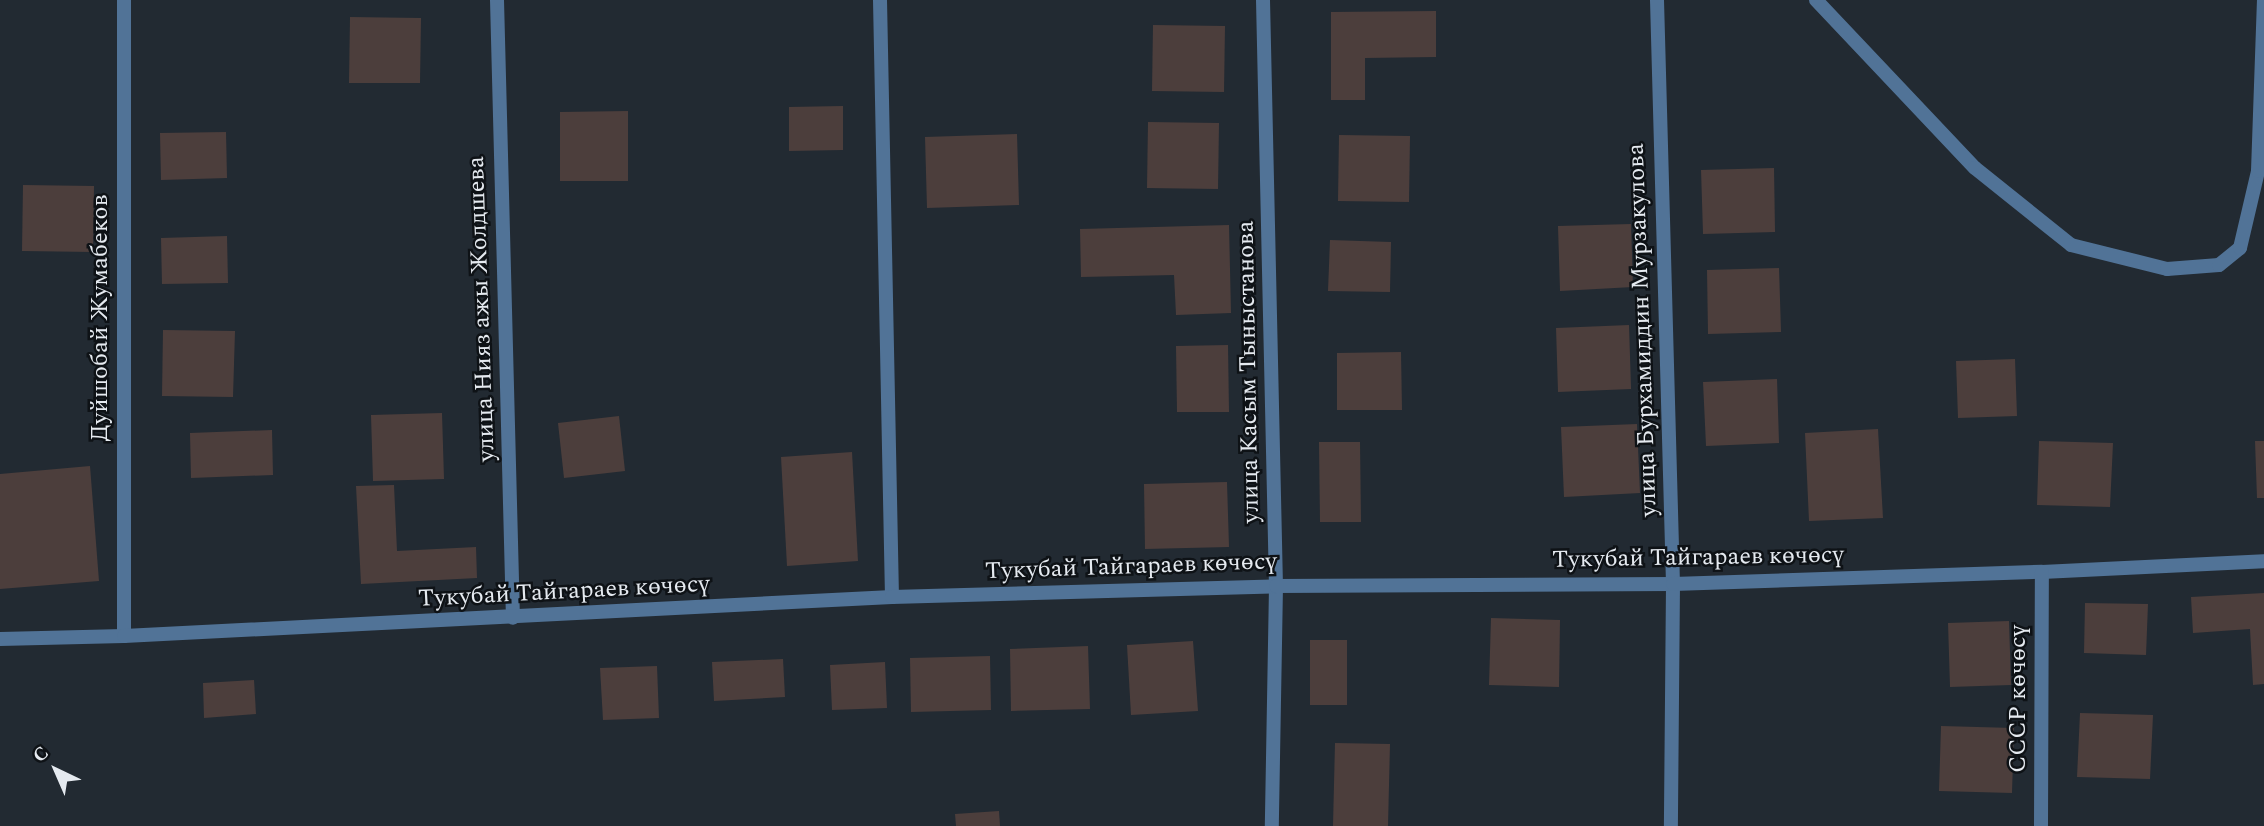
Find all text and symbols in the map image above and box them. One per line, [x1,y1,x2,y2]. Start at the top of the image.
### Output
street label: улица Бурхамиддин Мурзакулова [1622,143,1664,517]
street label: улица Нияз ажы Жолдшева [462,156,502,462]
street label: Дуйшобай Жумабеков [87,194,115,442]
street label: улица Касым Тыныстанова [1232,220,1266,524]
street label: Тукубай Тайгараев көчөсү [1552,541,1844,575]
street label: Тукубай Тайгараев көчөсү [985,548,1277,586]
street label: Тукубай Тайгараев көчөсү [417,570,711,614]
street label: СССР көчөсү [2005,625,2033,773]
north arrow [21,735,91,805]
text: С [26,739,56,770]

